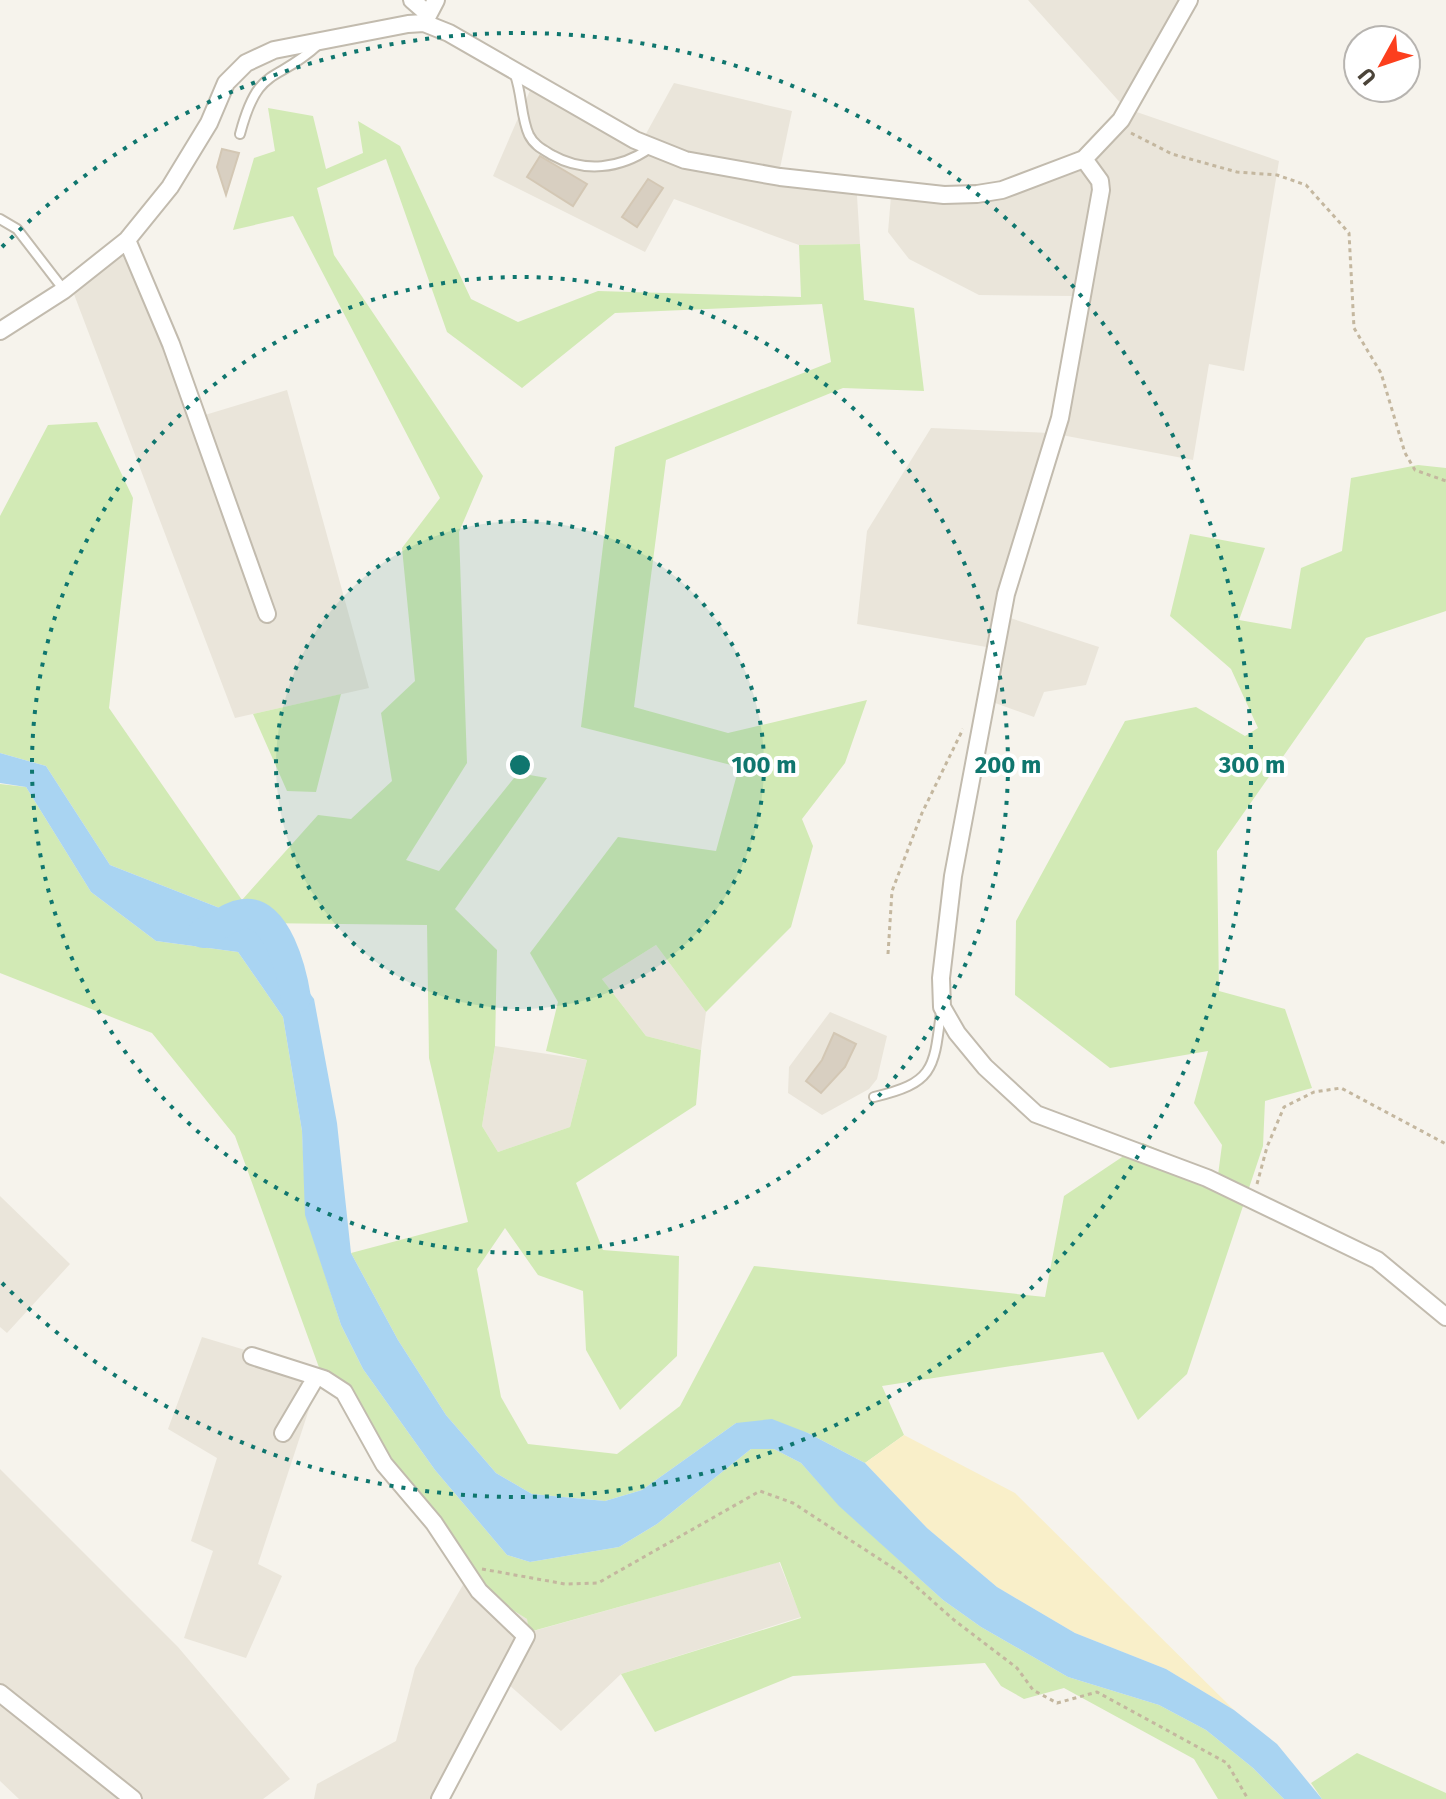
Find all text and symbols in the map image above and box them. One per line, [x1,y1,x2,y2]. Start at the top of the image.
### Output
north arrow [1342,24,1422,104]
text: U [1352,62,1382,91]
centre of rings [506,751,534,779]
text: 100 m [731,751,797,779]
text: 200 m [975,751,1041,779]
text: 300 m [1218,751,1285,779]

